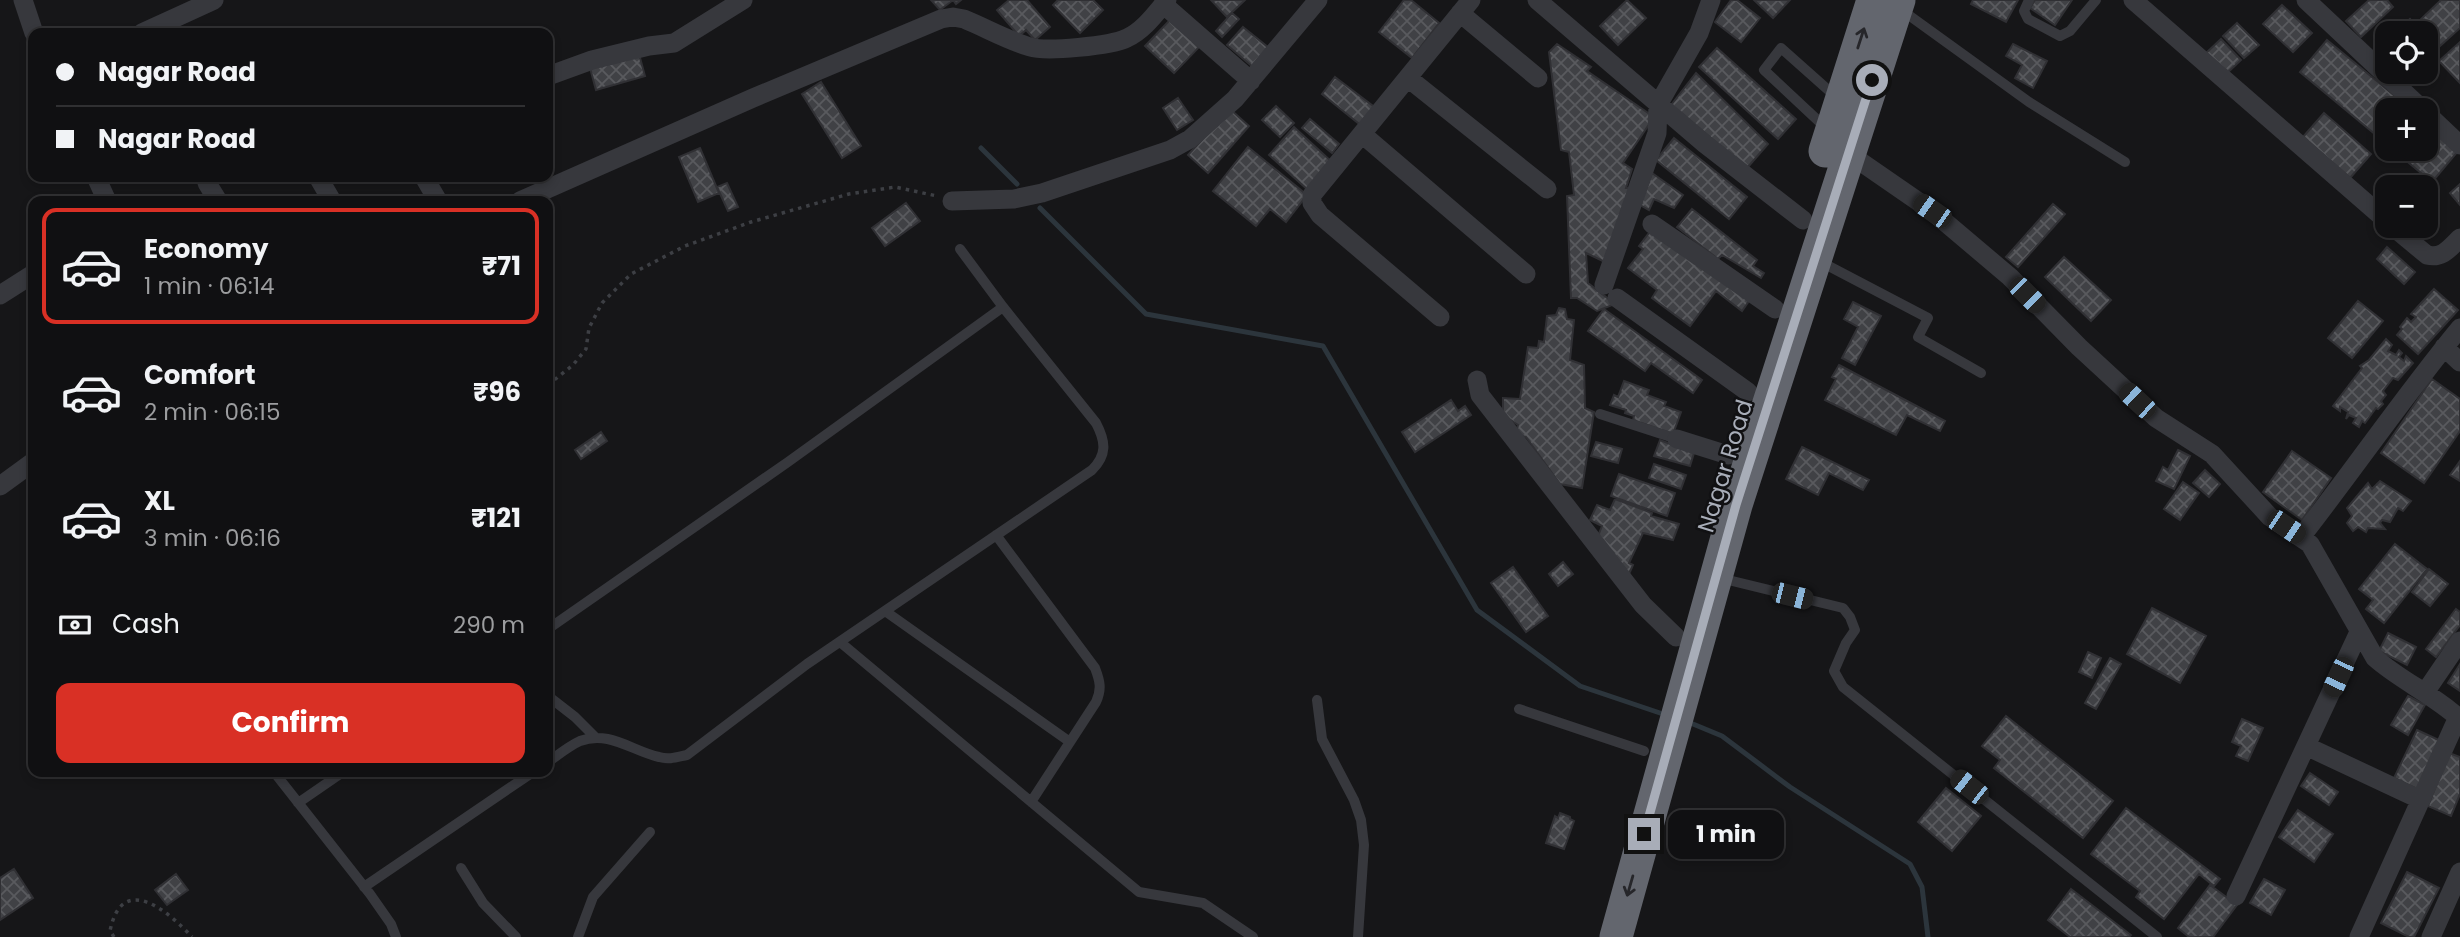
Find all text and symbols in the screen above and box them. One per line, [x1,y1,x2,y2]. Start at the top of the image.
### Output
map controls [2375,21,2438,238]
button: locate [2375,21,2438,84]
one-way arrow [1855,27,1868,49]
text: Nagar Road [98,54,256,90]
route start [1856,64,1888,96]
button: + [2375,98,2438,161]
text: Nagar Road [98,121,256,157]
button: − [2375,175,2438,238]
car [1909,190,1956,232]
text: Economy [144,231,268,267]
icon: car [60,235,123,298]
text: ₹71 [482,248,521,284]
text: 1 min · 06:14 [144,270,275,302]
car [2005,273,2050,317]
text: Comfort [144,357,256,393]
icon: car [60,361,123,424]
text: ₹96 [473,374,521,410]
car [2115,379,2160,423]
text: 2 min · 06:15 [144,396,280,428]
street label: Nagar Road [1690,396,1760,536]
text: XL [144,483,175,519]
icon: car [60,487,123,550]
text: ₹121 [471,500,521,536]
car [2263,507,2310,547]
text: 3 min · 06:16 [144,522,281,554]
car [1770,581,1815,611]
icon: cash [56,606,94,644]
text: Cash [112,606,180,642]
text: 290 m [453,609,525,641]
car [2320,654,2357,700]
button: Confirm [56,683,525,763]
car [1946,766,1993,808]
callout: 1 min [1668,810,1784,858]
route end [1628,818,1660,850]
text: 1 min [1696,818,1756,850]
one-way arrow [1623,874,1636,897]

